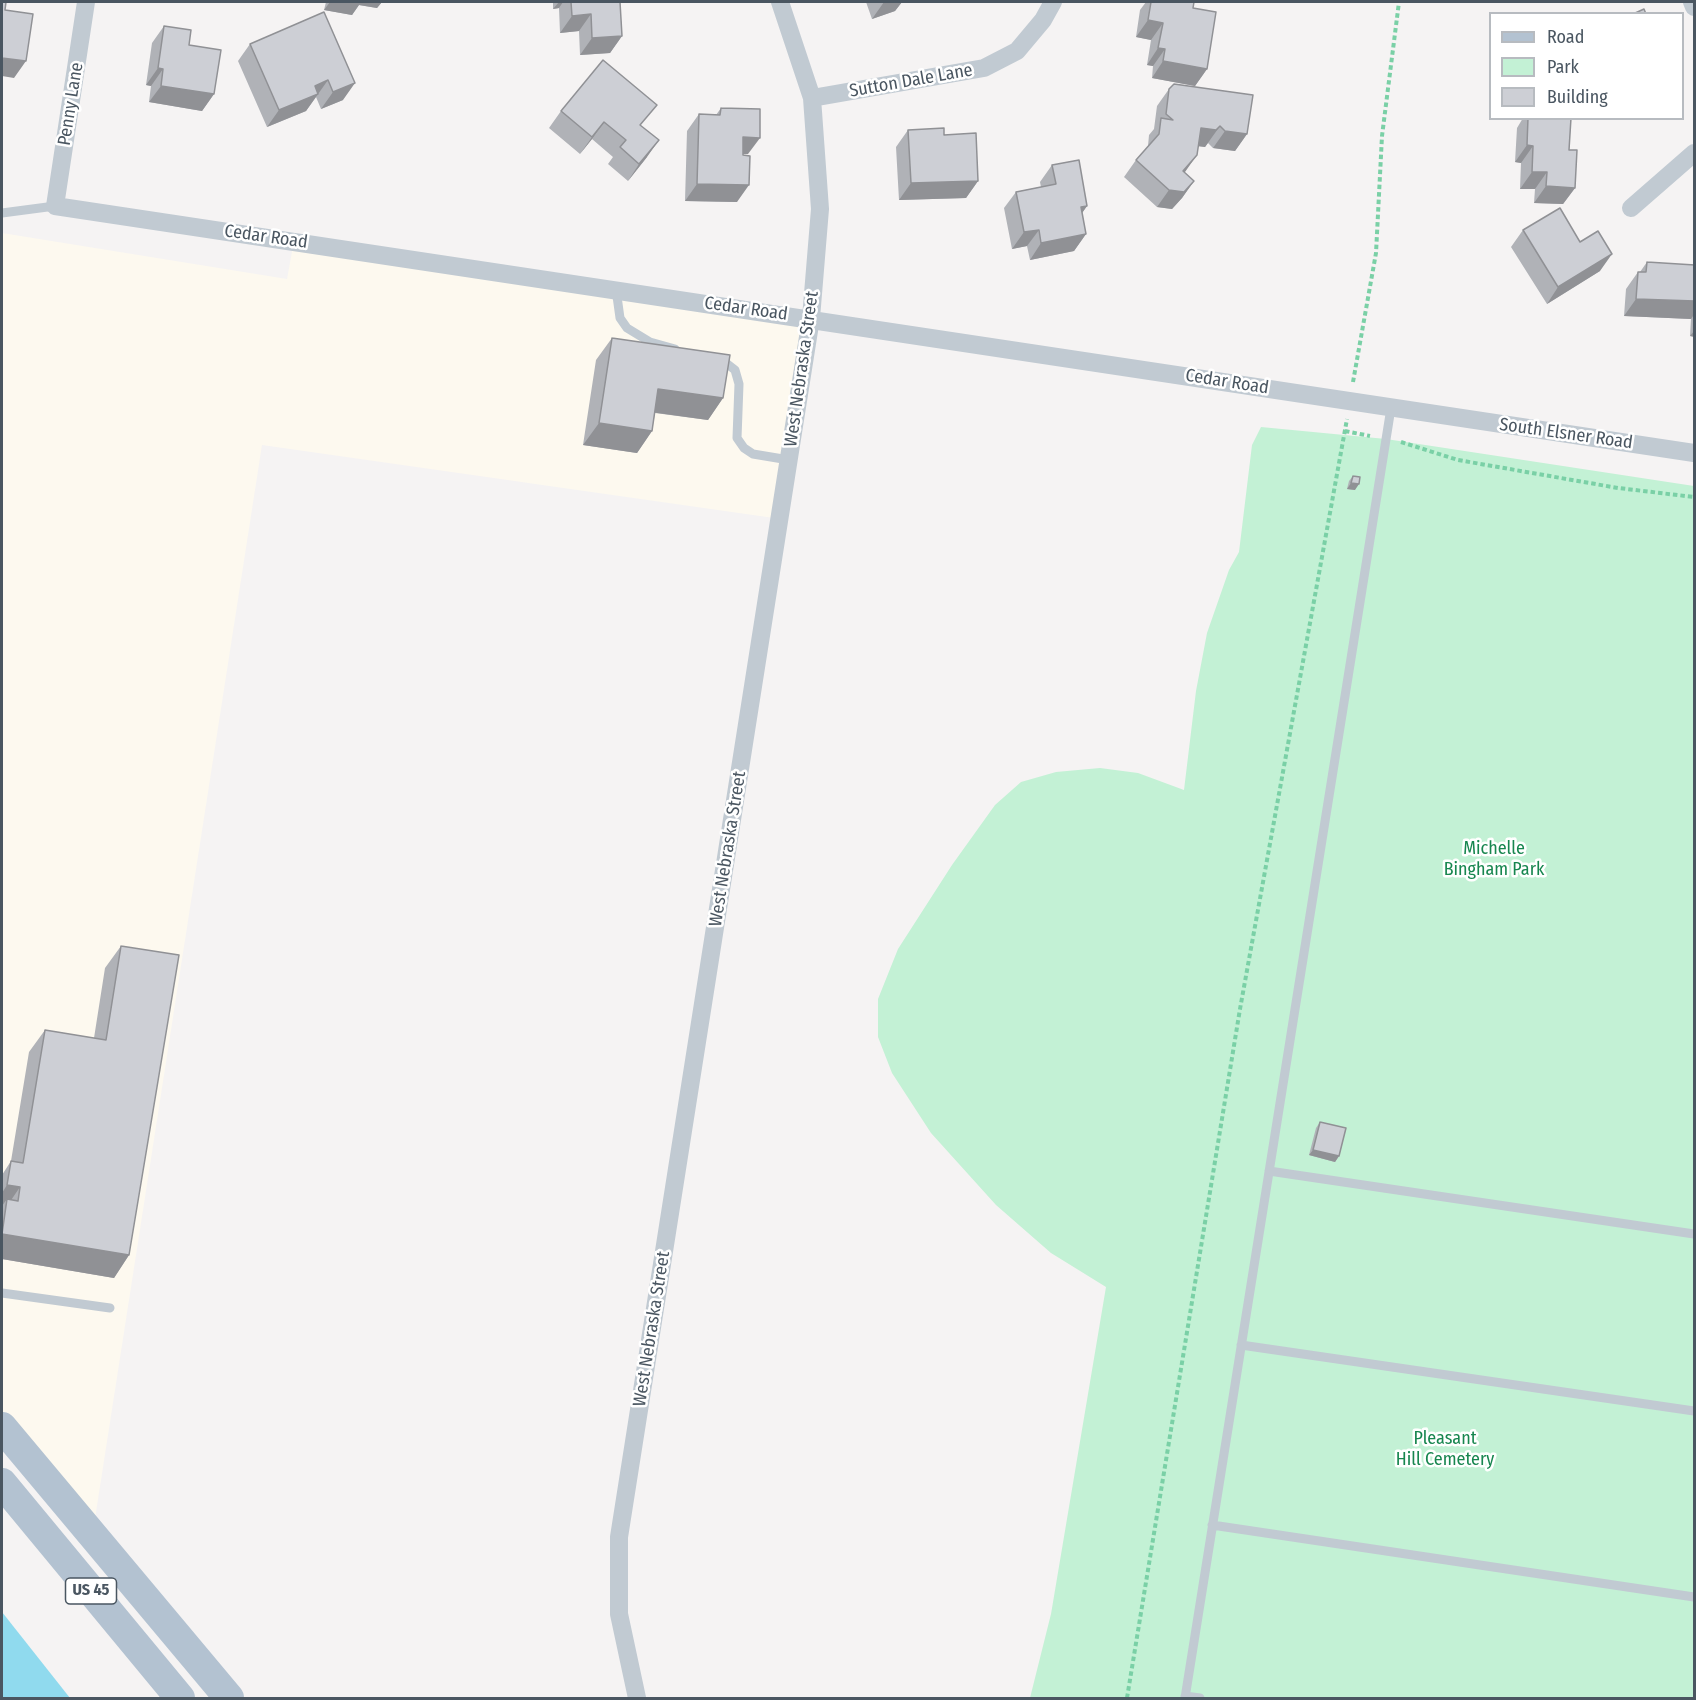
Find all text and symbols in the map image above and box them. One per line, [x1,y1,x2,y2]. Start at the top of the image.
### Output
legend [1489,12,1684,120]
text: Road [1547,26,1584,48]
text: Park [1547,56,1579,78]
street label: Sutton Dale Lane [848,60,974,102]
street label: Penny Lane [54,61,88,147]
text: Building [1547,86,1608,108]
street label: Cedar Road [223,220,309,254]
street label: West Nebraska Street [780,290,824,448]
street label: Cedar Road [703,292,789,326]
street label: Cedar Road [1184,365,1270,399]
street label: South Elsner Road [1498,414,1634,454]
street label: West Nebraska Street [705,770,751,928]
park label: Michelle Bingham Park [1444,838,1544,880]
street label: West Nebraska Street [629,1250,675,1408]
park label: Pleasant Hill Cemetery [1396,1428,1494,1470]
road number: US 45 [66,1578,116,1604]

